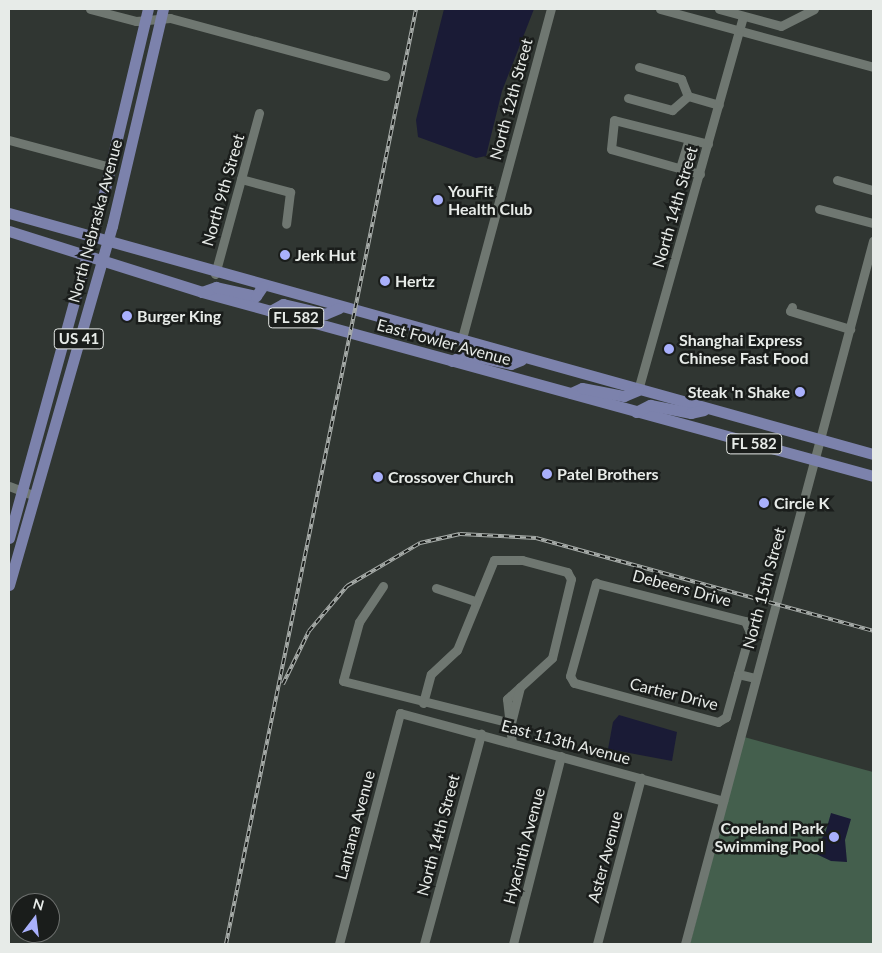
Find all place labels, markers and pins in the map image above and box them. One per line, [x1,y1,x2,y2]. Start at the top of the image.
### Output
place label: YouFit Health Club [448,181,532,219]
marker: YouFit Health Club [432,194,444,206]
place label: Jerk Hut [295,245,356,265]
marker: Jerk Hut [279,249,291,261]
place label: Hertz [395,271,435,291]
marker: Hertz [379,275,391,287]
place label: Burger King [137,306,222,326]
marker: Burger King [121,310,133,322]
place label: Shanghai Express Chinese Fast Food [679,330,808,368]
marker: Shanghai Express Chinese Fast Food [663,343,675,355]
place label: Steak 'n Shake [688,382,790,402]
marker: Steak 'n Shake [794,386,806,398]
place label: Patel Brothers [557,464,659,484]
place label: Crossover Church [388,467,514,487]
marker: Patel Brothers [541,468,553,480]
marker: Crossover Church [372,471,384,483]
place label: Circle K [774,493,829,513]
marker: Circle K [758,497,770,509]
place label: Copeland Park Swimming Pool [714,818,824,856]
marker: Copeland Park Swimming Pool [828,831,840,843]

